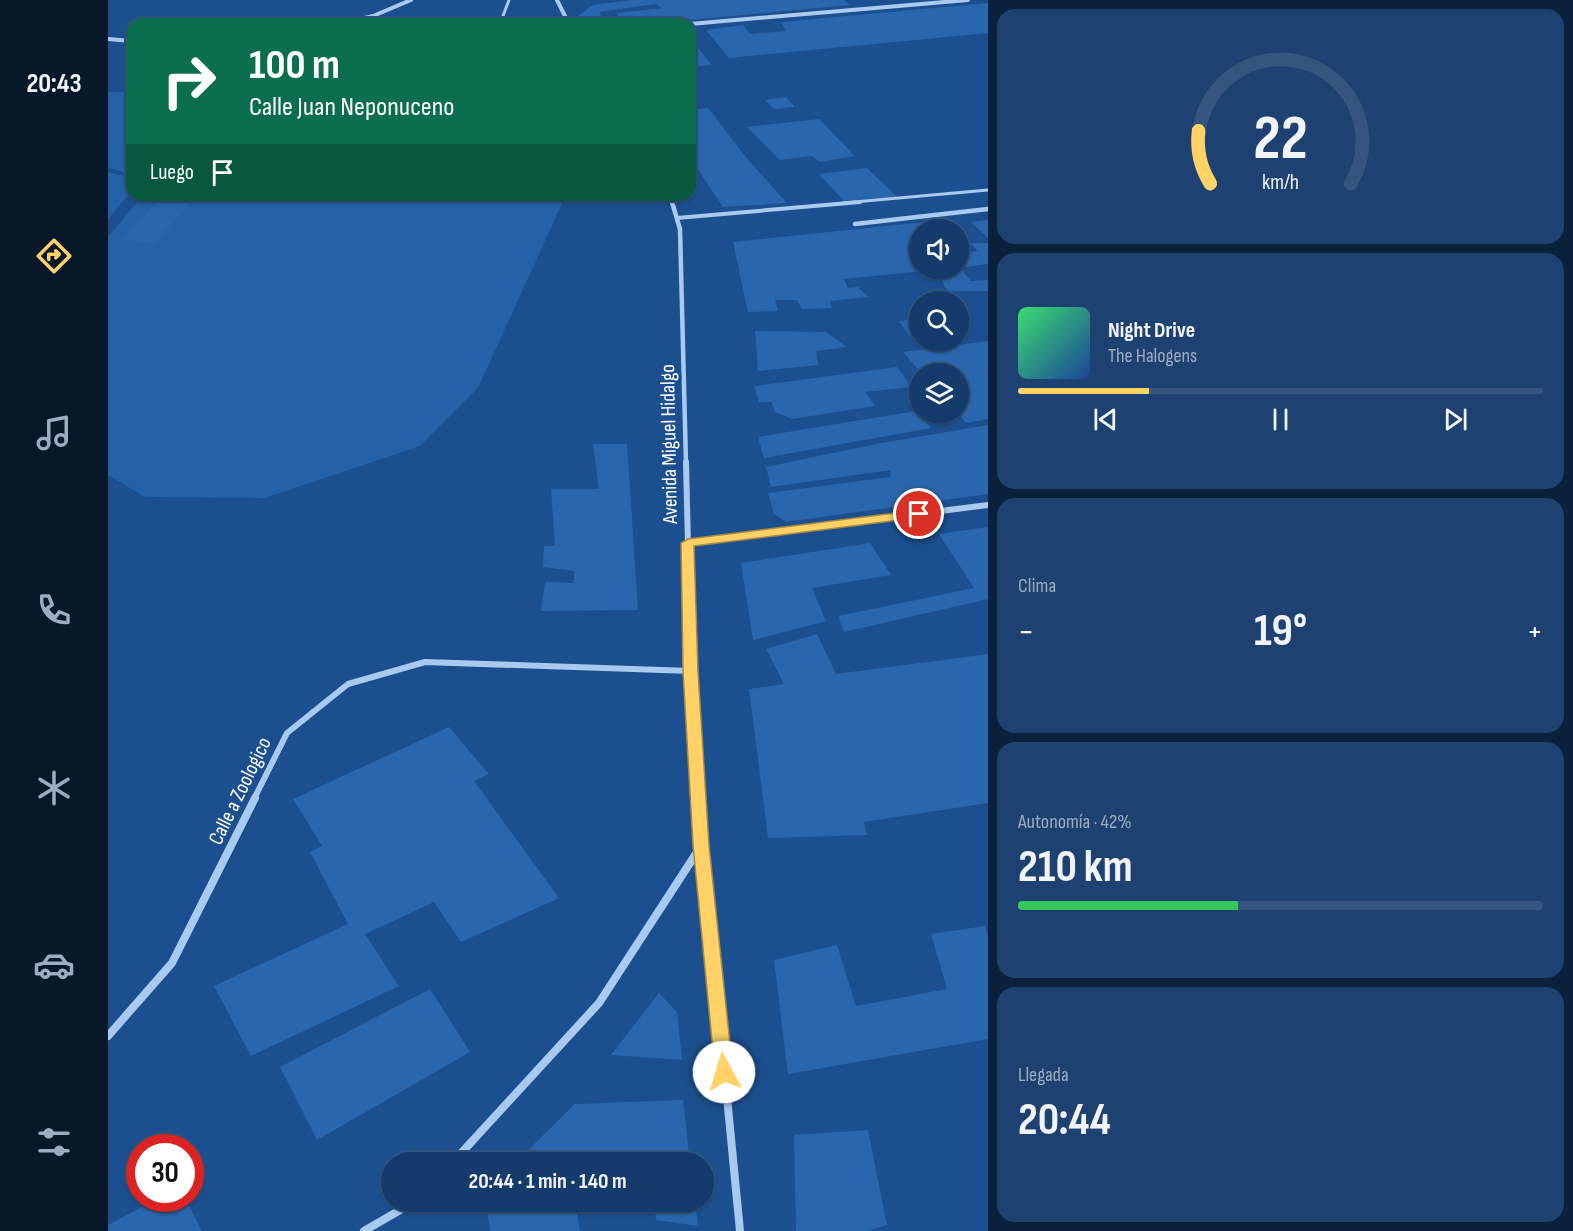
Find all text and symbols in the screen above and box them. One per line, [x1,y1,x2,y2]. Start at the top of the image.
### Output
text: 100 m [249,40,340,91]
icon: right [150,42,228,120]
text: 20:43 [26,68,82,100]
text: Calle Juan Neponuceno [249,91,454,123]
text: 22 [1253,102,1308,177]
icon: arrive [206,156,239,189]
text: Luego [150,159,194,186]
text: km/h [1262,170,1299,195]
map controls [909,219,969,423]
button: sound [909,219,969,279]
icon: directions [33,235,75,277]
button: search [909,291,969,351]
text: Night Drive [1108,317,1195,344]
text: The Halogens [1108,344,1197,368]
button: layers [909,363,969,423]
street label: Avenida Miguel Hidalgo [655,364,683,525]
icon: previous [1089,403,1122,436]
icon: pause [1264,403,1297,436]
icon: next [1439,403,1472,436]
icon: music [33,412,75,454]
pin [893,488,944,539]
icon: arrive [902,497,935,530]
text: Clima [1018,574,1056,598]
icon: phone [33,589,75,631]
text: 19° [1254,604,1307,659]
text: − [1018,612,1034,652]
text: + [1527,612,1543,652]
street label: Calle a Zoologico [203,733,277,849]
icon: climate [33,767,75,809]
text: Autonomía · 42% [1018,810,1132,834]
text: 210 km [1018,840,1133,895]
icon: car [33,944,75,986]
position arrow [692,1040,756,1104]
text: Llegada [1018,1063,1069,1087]
text: 20:44 [1018,1093,1111,1148]
icon: filters [33,1121,75,1163]
speed limit sign: 30 [126,1134,204,1212]
text: 20:44 · 1 min · 140 m [469,1168,626,1195]

